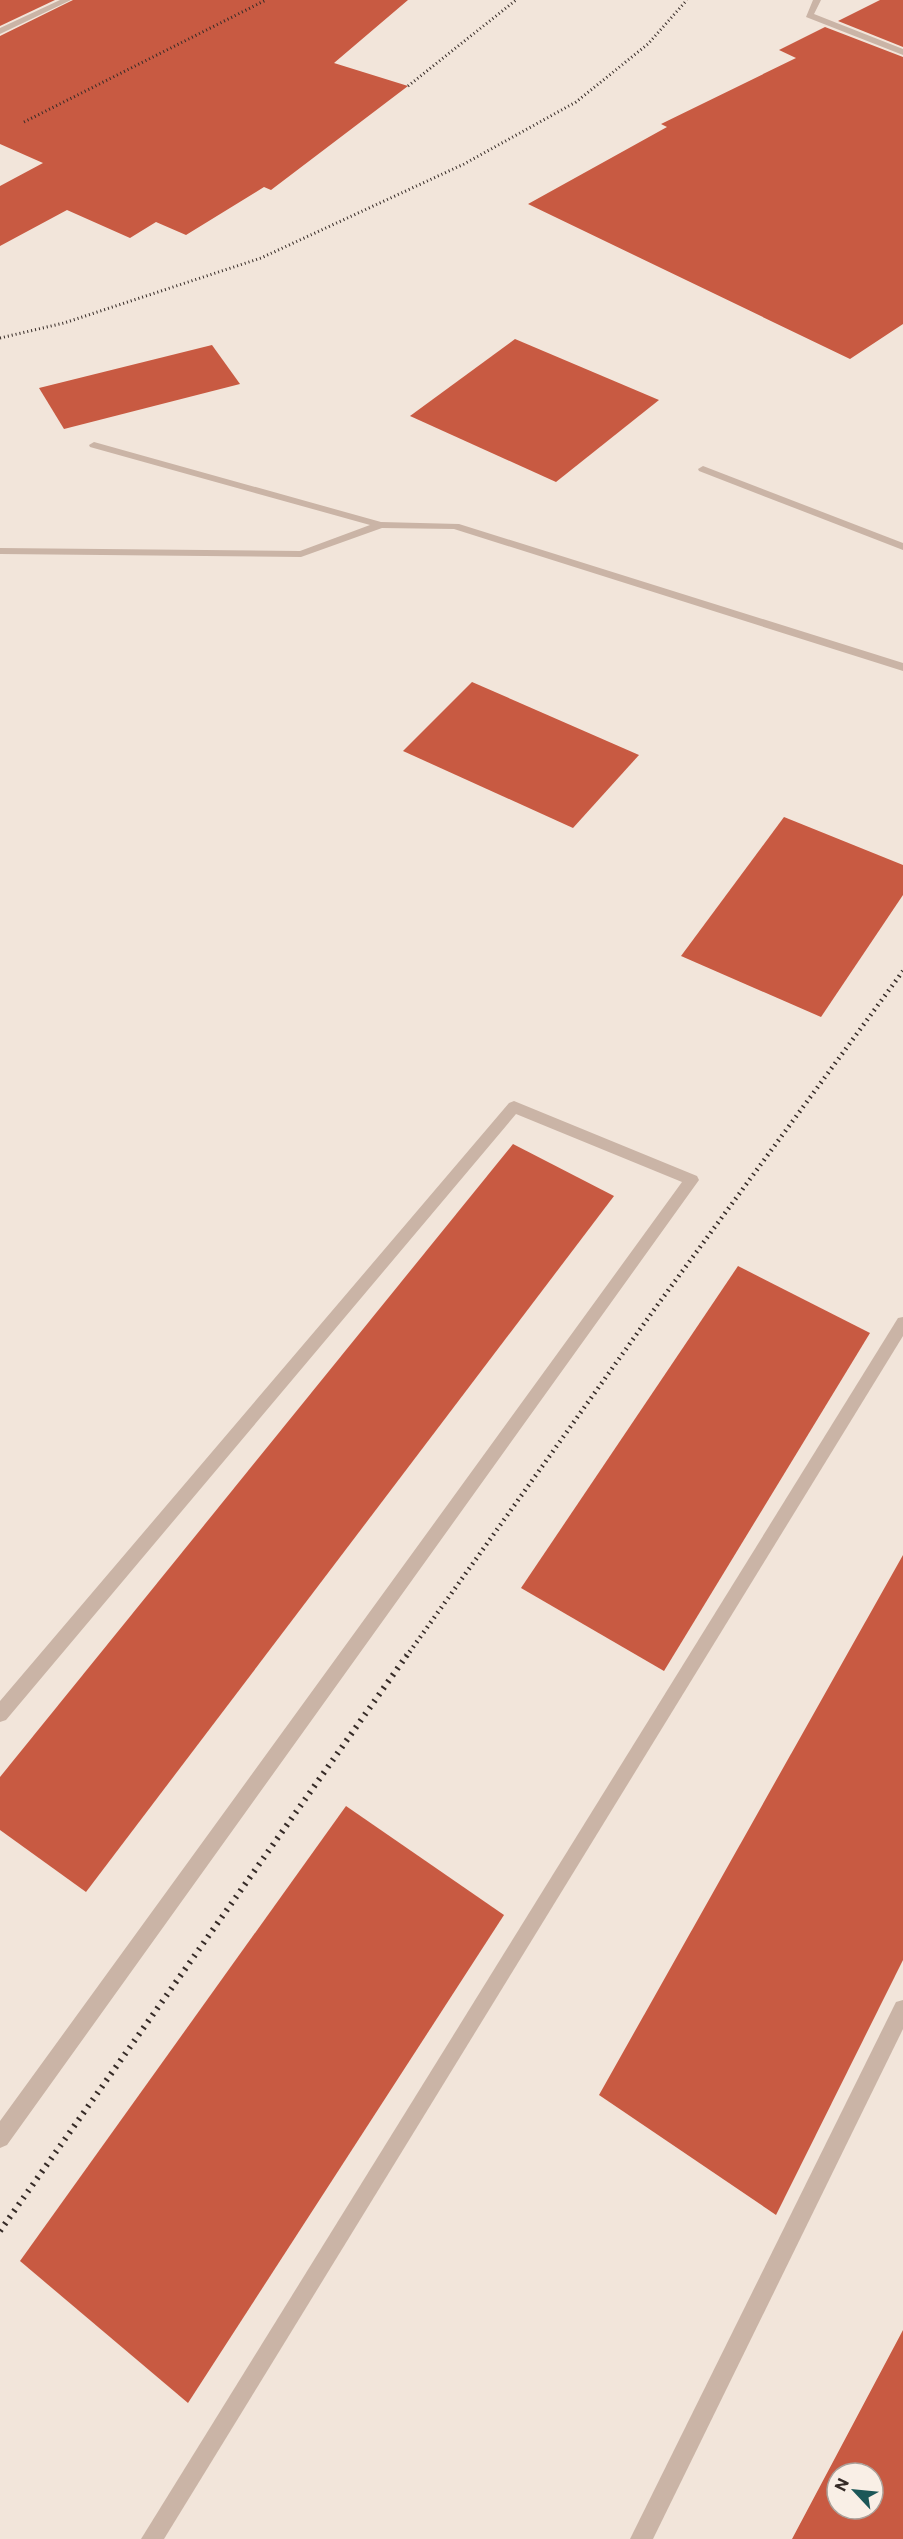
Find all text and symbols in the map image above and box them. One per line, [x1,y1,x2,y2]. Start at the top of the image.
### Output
north arrow [825,2461,885,2521]
text: N [830,2475,852,2494]

